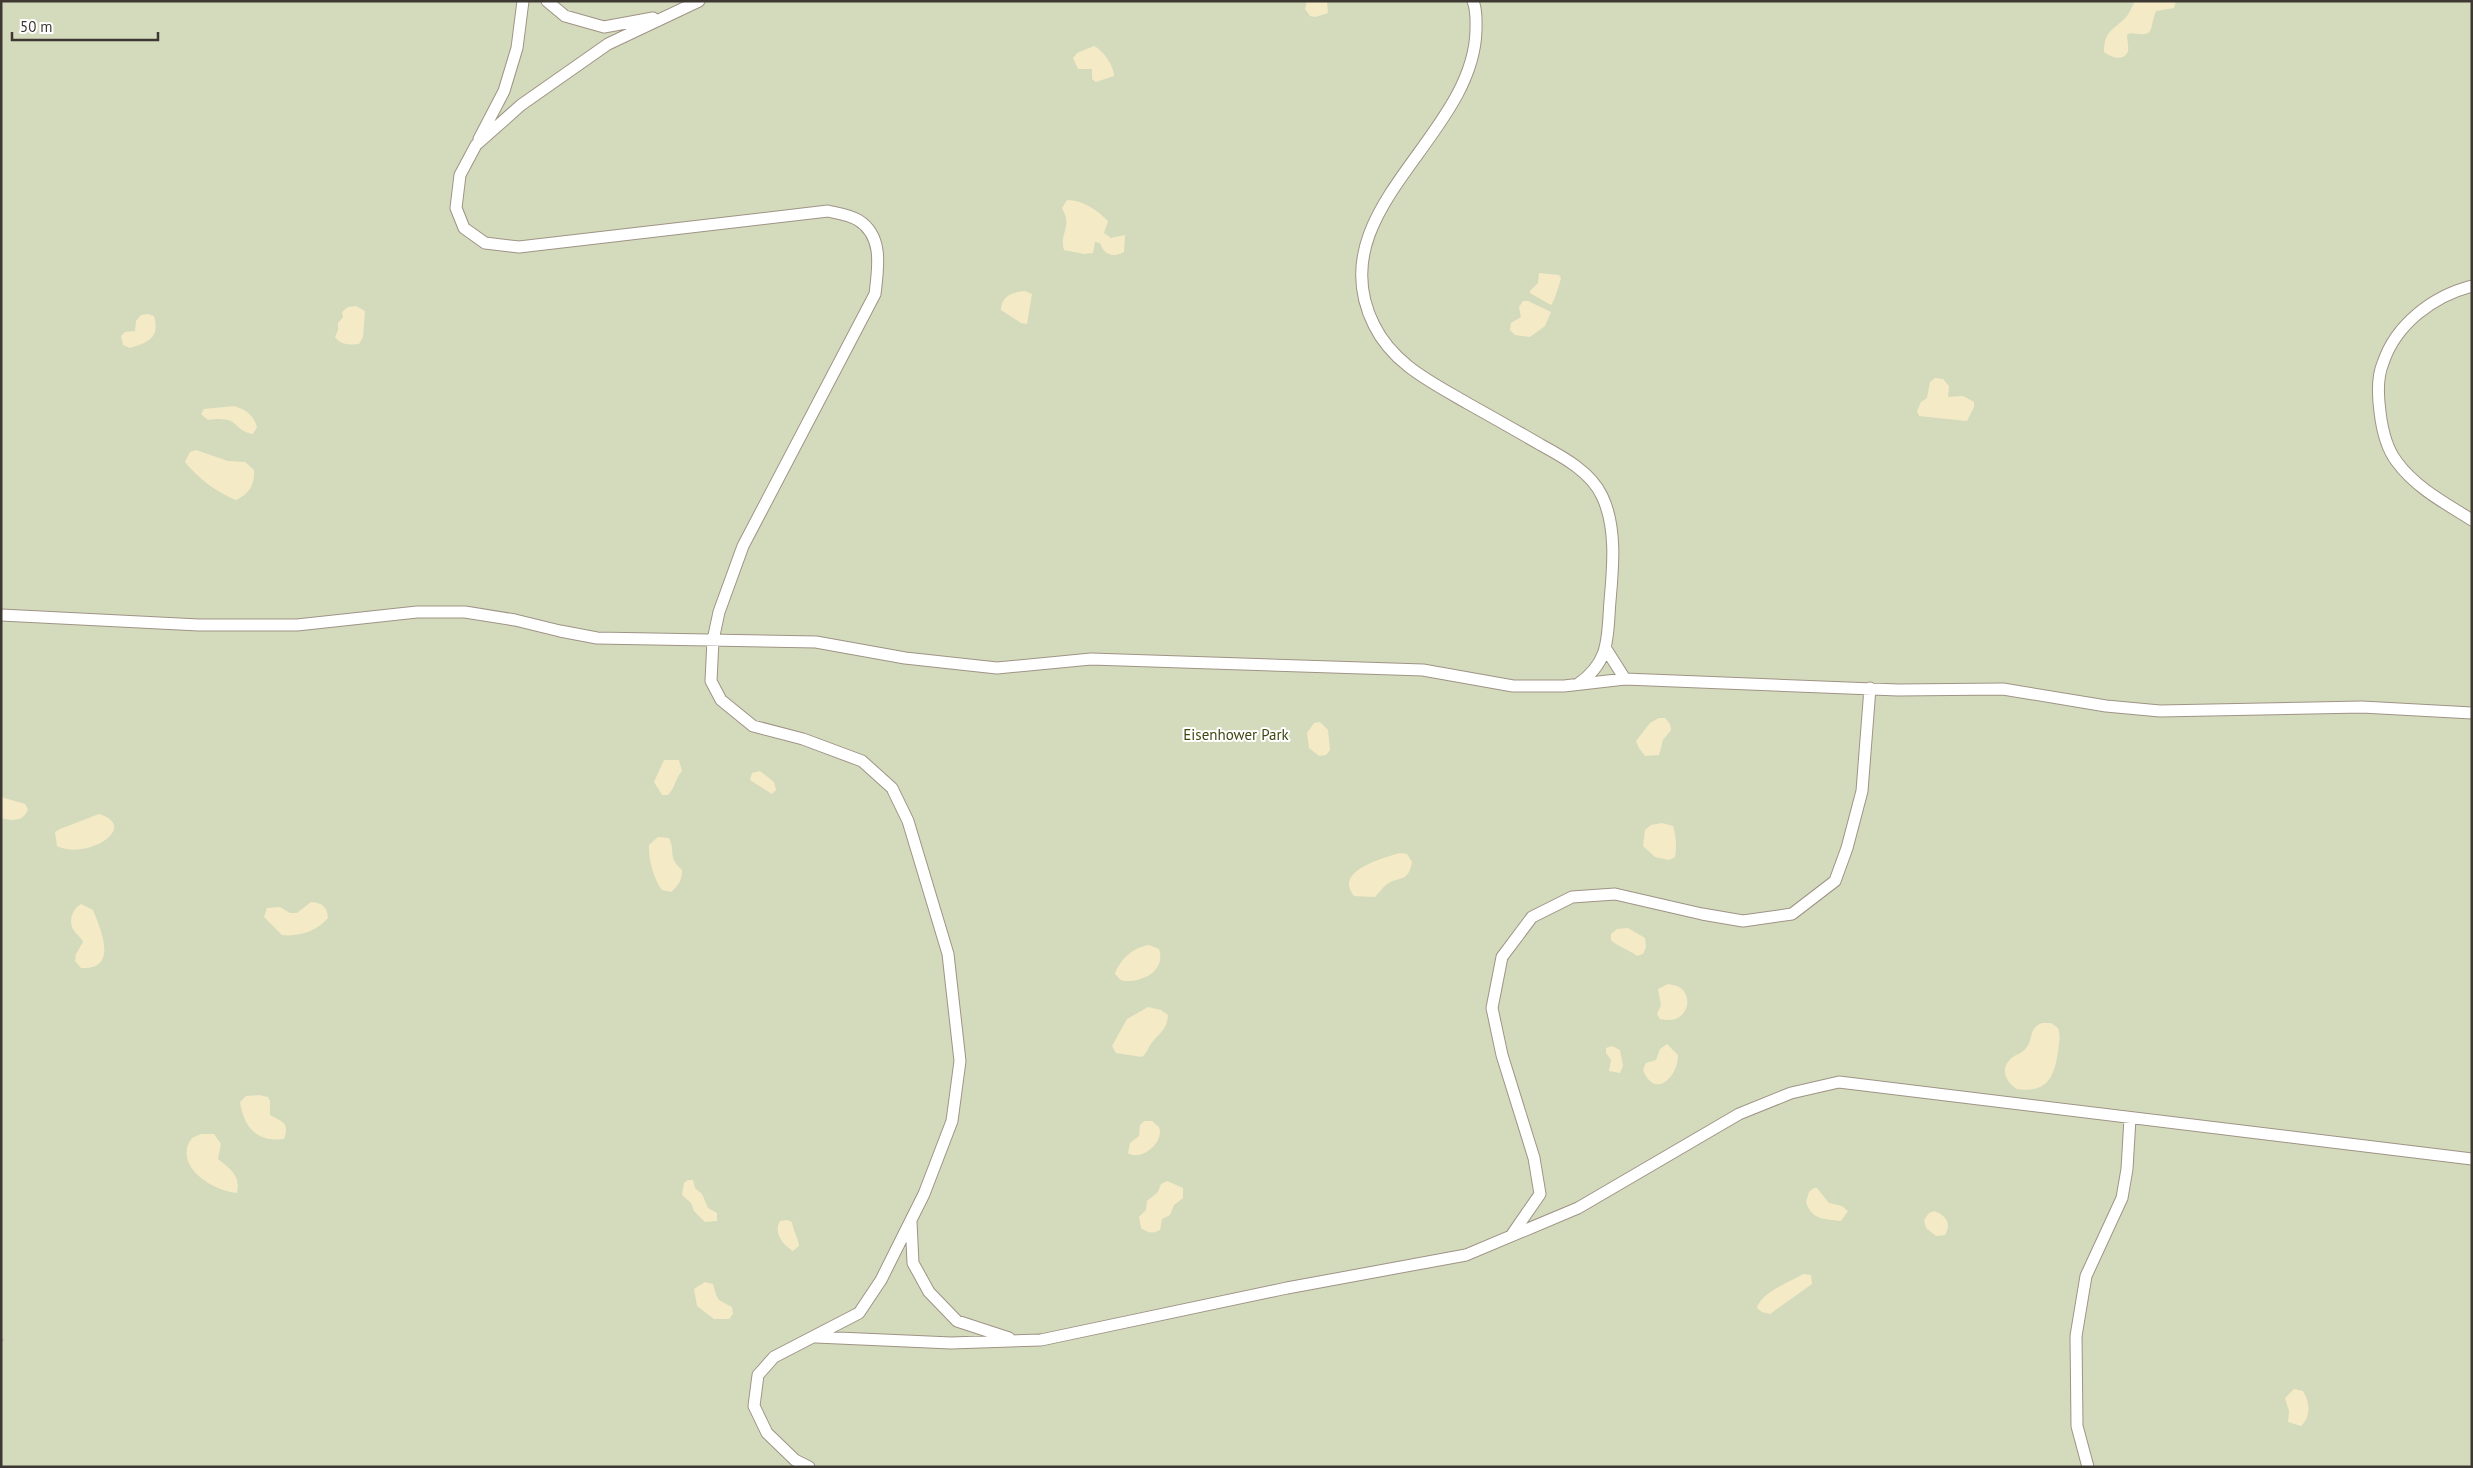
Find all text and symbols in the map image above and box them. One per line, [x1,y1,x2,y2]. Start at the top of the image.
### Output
scale bar [12,10,159,42]
text: 50 m [20,17,53,36]
park label: Eisenhower Park [1183,725,1290,744]

